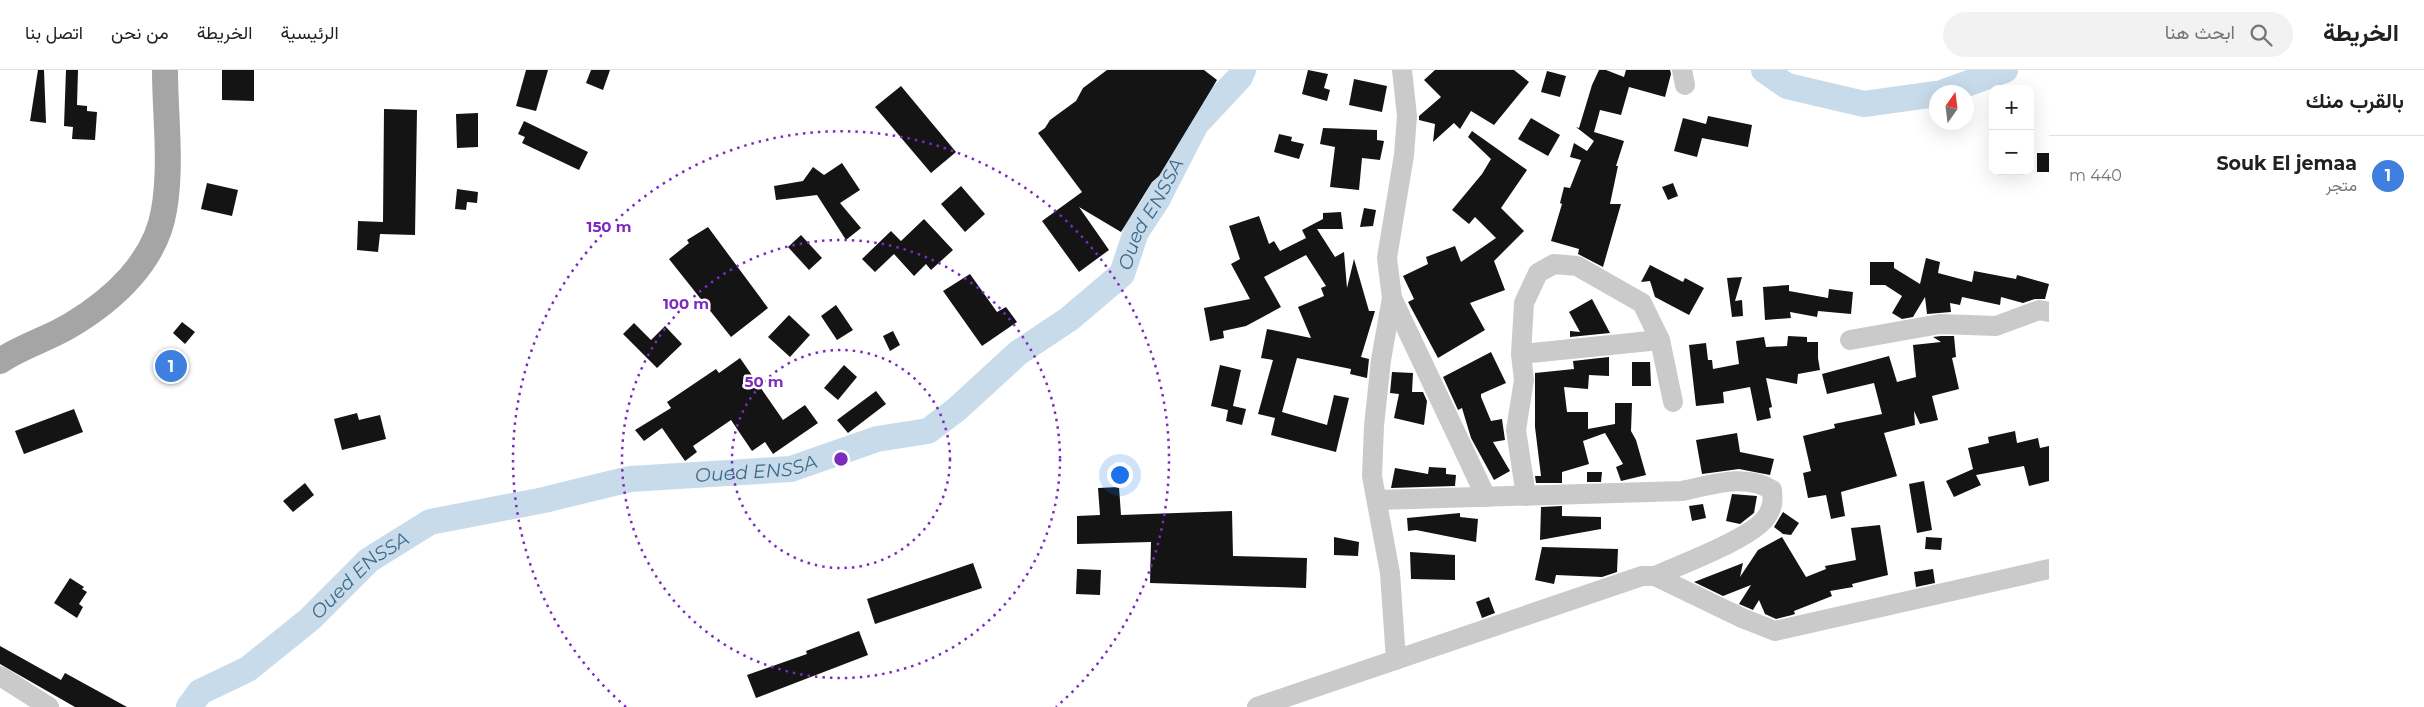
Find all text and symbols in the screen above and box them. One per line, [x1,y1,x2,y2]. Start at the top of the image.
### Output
search box [1943,12,2293,57]
text: الخريطة [2323,18,2399,47]
text: ابحث هنا [2165,21,2235,44]
icon: search [2247,21,2275,49]
text: اتصل بنا [25,22,83,44]
text: من نحن [111,22,169,44]
text: الخريطة [197,22,252,44]
text: الرئيسية [280,22,339,44]
north arrow [1929,85,1974,130]
map controls [1989,85,2034,175]
button: + [1989,85,2034,130]
text: بالقرب منك [2306,88,2404,113]
button: − [1989,130,2034,175]
text: Souk El jemaa [2217,152,2357,175]
water label: Oued ENSSA [1113,154,1188,273]
text: 440 m [2069,166,2122,185]
text: 1 [2385,166,2391,185]
text: متجر [2326,176,2357,195]
text: 150 m [587,217,631,236]
text: 100 m [663,294,709,313]
pin: 1 [155,347,187,385]
text: 50 m [744,372,784,391]
water label: Oued ENSSA [694,449,820,486]
centre of rings [832,450,850,468]
your location [1107,462,1133,488]
water label: Oued ENSSA [305,527,413,624]

